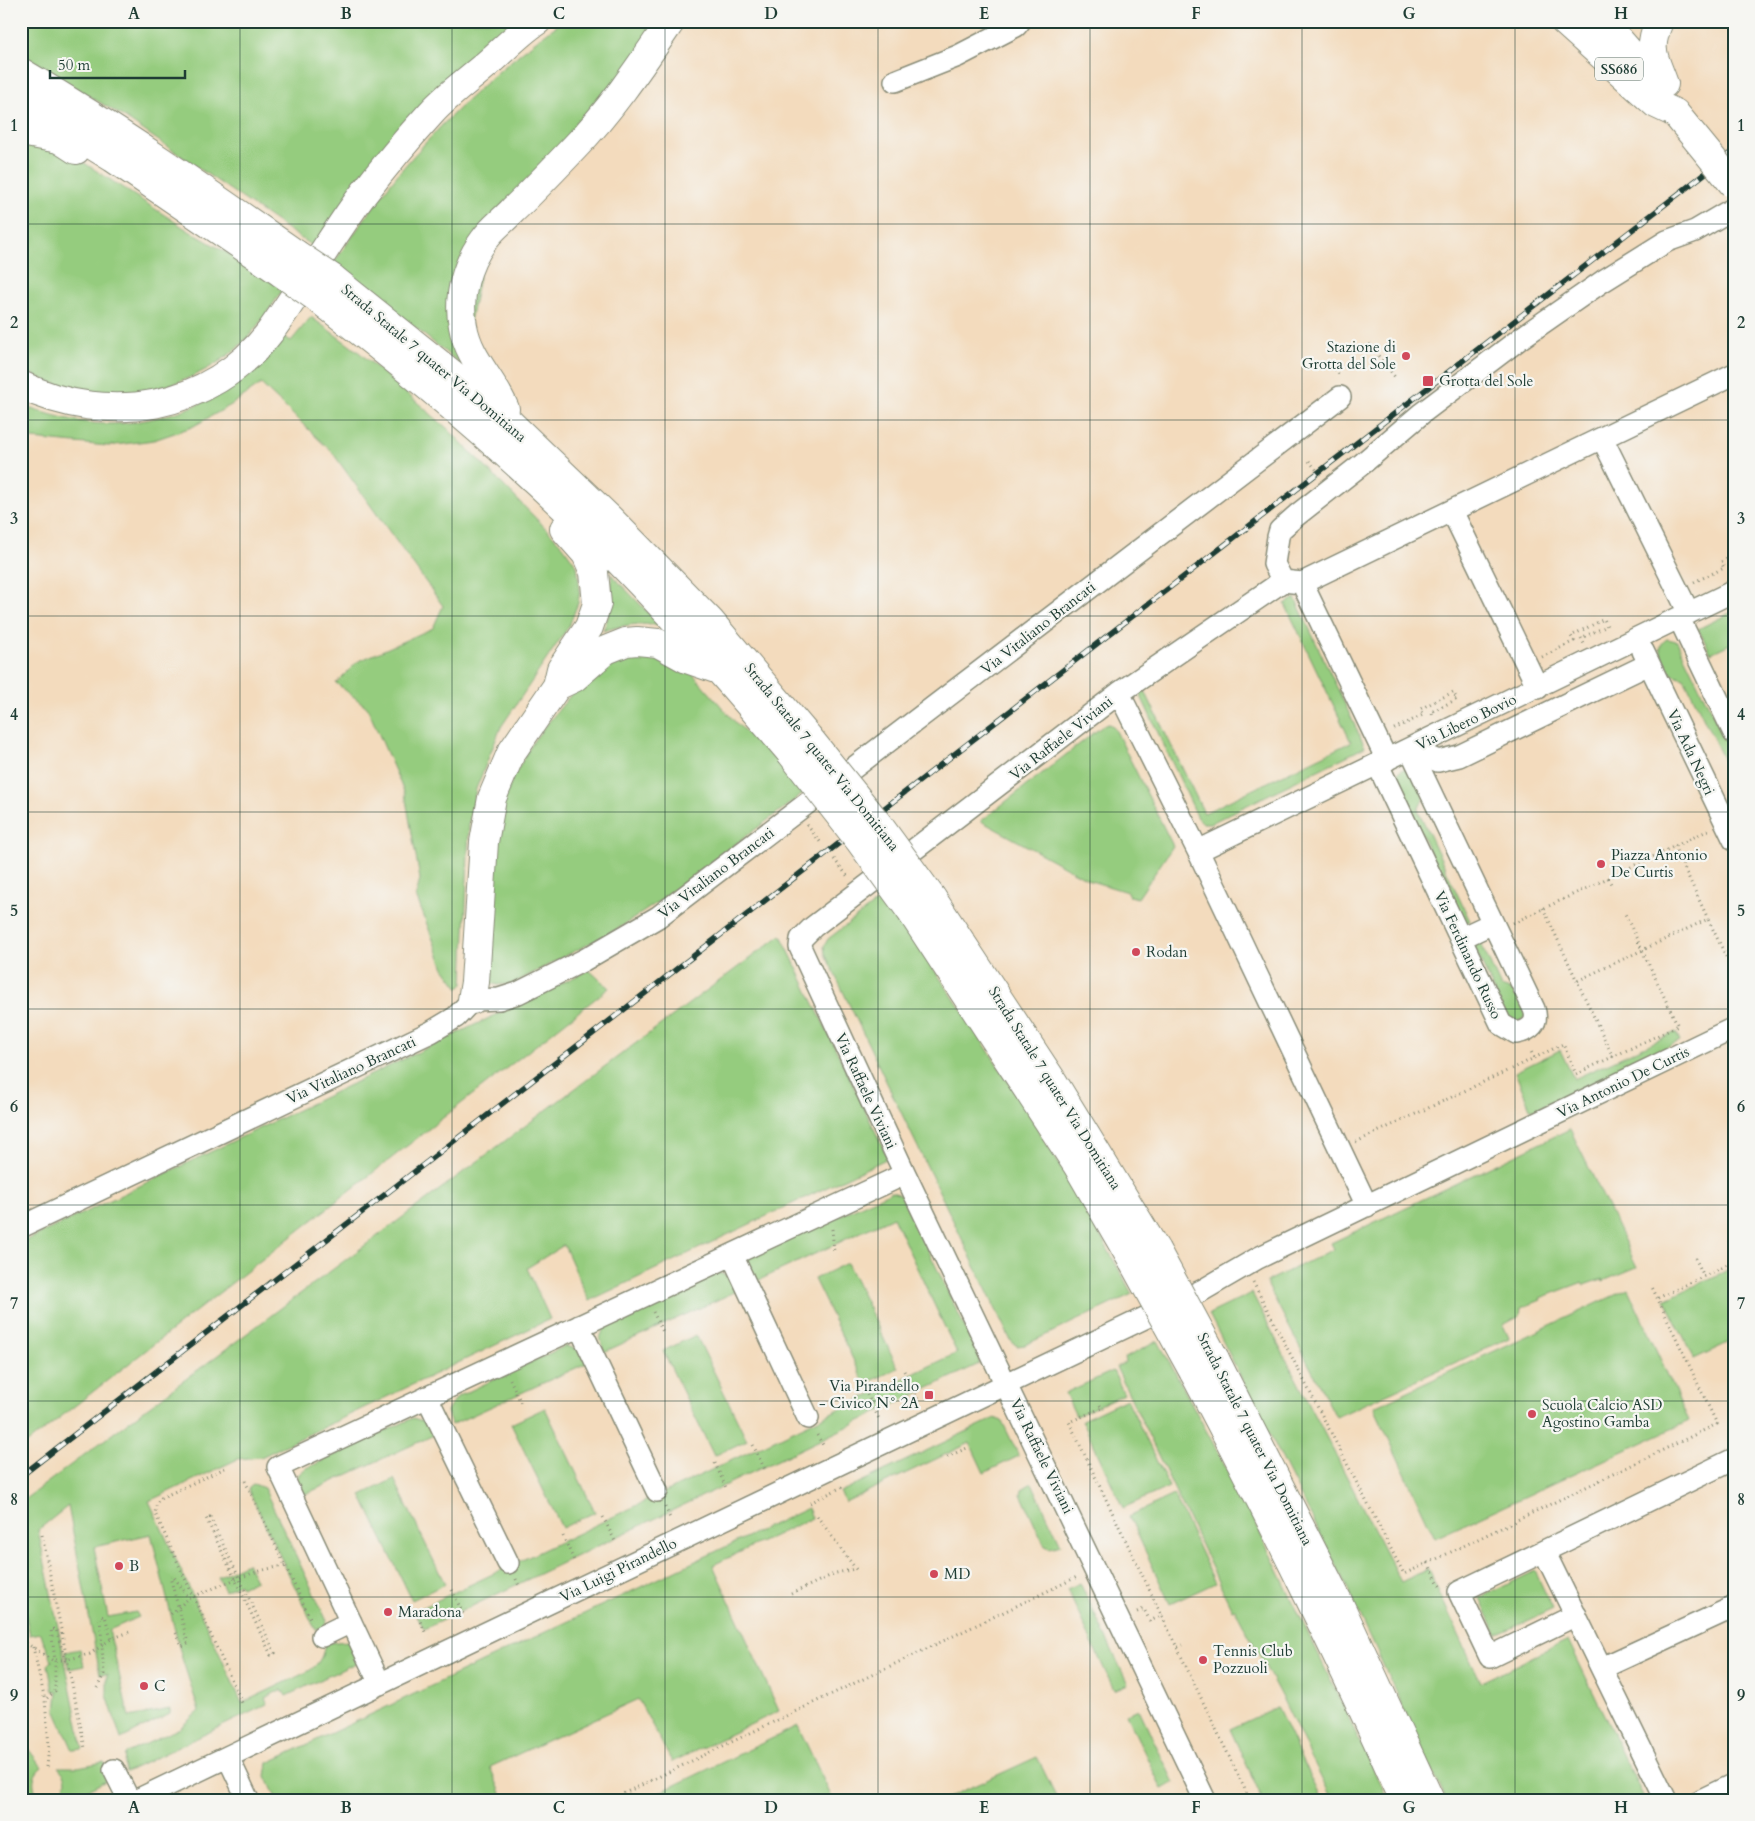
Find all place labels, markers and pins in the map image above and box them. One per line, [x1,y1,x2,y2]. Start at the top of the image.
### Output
place label: Stazione di Grotta del Sole [1302,337,1396,374]
marker: Stazione di Grotta del Sole [1400,350,1412,362]
place label: Grotta del Sole [1439,371,1534,391]
marker: Grotta del Sole [1421,374,1435,388]
place label: Piazza Antonio De Curtis [1611,845,1707,882]
marker: Piazza Antonio De Curtis [1595,858,1607,870]
place label: Rodan [1146,942,1188,962]
marker: Rodan [1130,946,1142,958]
place label: Via Pirandello - Civico N° 2A [819,1376,919,1413]
marker: Via Pirandello - Civico N° 2A [923,1389,935,1401]
place label: Scuola Calcio ASD Agostino Gamba [1542,1395,1662,1432]
marker: Scuola Calcio ASD Agostino Gamba [1526,1408,1538,1420]
place label: B [129,1556,139,1576]
marker: B [113,1560,125,1572]
place label: MD [944,1564,970,1584]
marker: MD [928,1568,940,1580]
place label: Maradona [398,1602,462,1622]
marker: Maradona [382,1606,394,1618]
place label: Tennis Club Pozzuoli [1213,1641,1293,1678]
marker: Tennis Club Pozzuoli [1197,1654,1209,1666]
place label: C [154,1676,165,1696]
marker: C [138,1680,150,1692]

